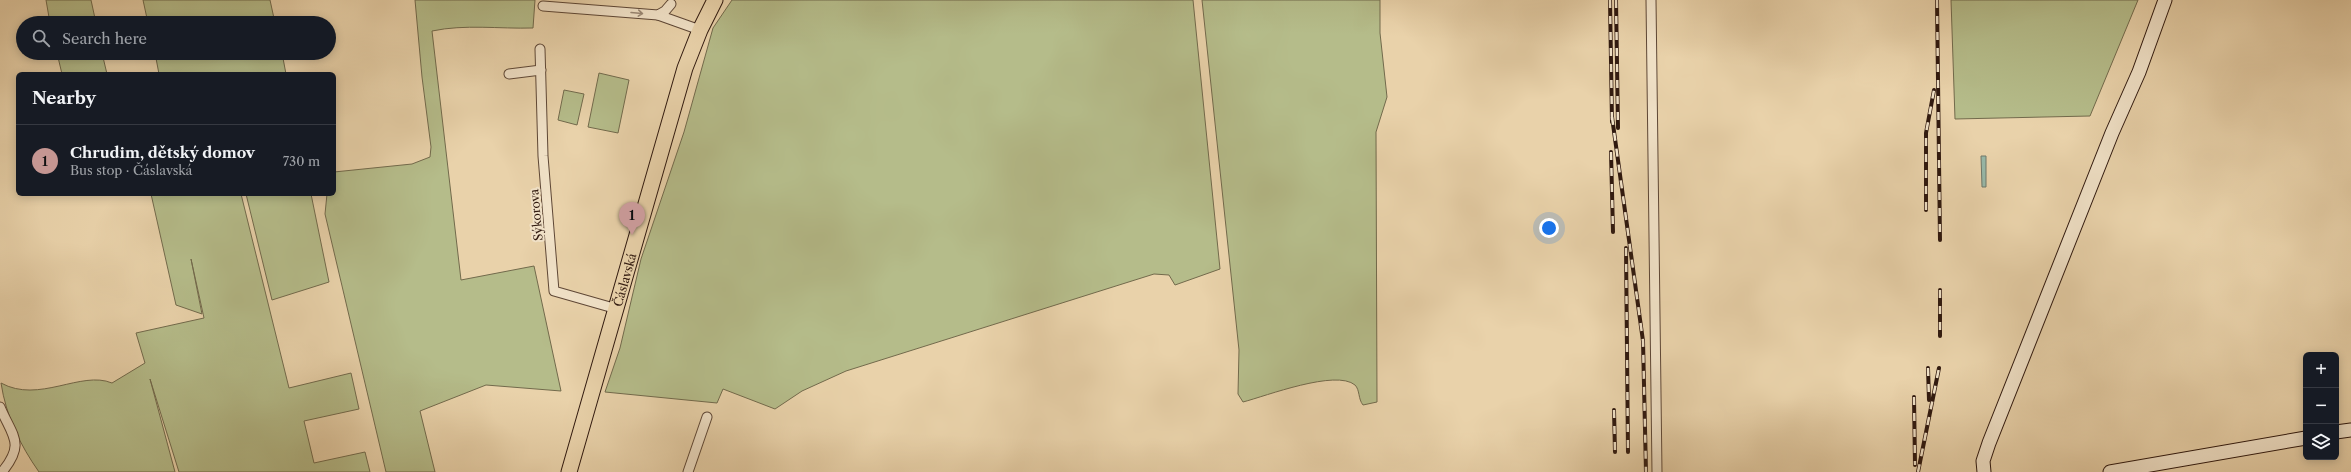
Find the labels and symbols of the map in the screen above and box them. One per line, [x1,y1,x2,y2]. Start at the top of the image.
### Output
one-way arrow [630,9,643,16]
street label: Sýkorova [526,188,546,242]
pin: 1 [619,202,645,235]
your location [1539,218,1559,238]
street label: Čáslavská [608,251,639,308]

